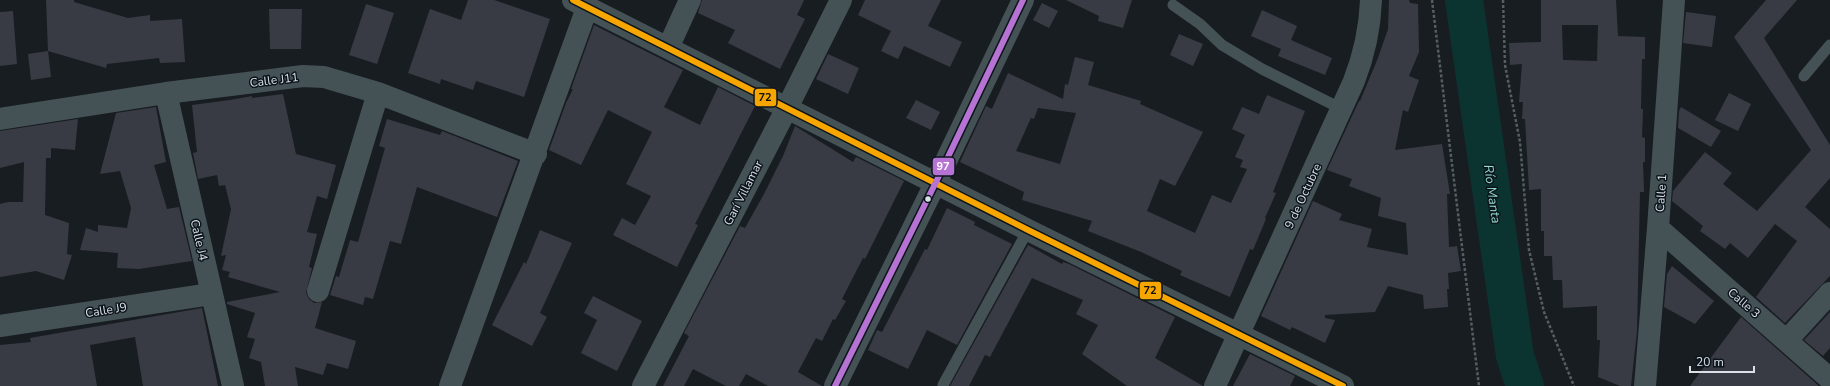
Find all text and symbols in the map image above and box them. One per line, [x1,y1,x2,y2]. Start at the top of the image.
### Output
street label: Calle J11 [249,69,299,91]
line badge: 72 [754,88,777,107]
text: 72 [758,90,772,105]
street label: Garí Villamar [720,157,766,228]
line badge: 97 [932,157,955,176]
text: 97 [936,159,950,174]
street label: 9 de Octubre [1281,161,1325,231]
water label: Río Manta [1479,163,1505,225]
street label: Calle 1 [1652,174,1670,212]
unlabelled marker [923,194,933,204]
street label: Calle J4 [186,218,212,262]
line badge: 72 [1139,281,1162,300]
text: 72 [1143,283,1157,298]
street label: Calle 3 [1724,285,1764,321]
street label: Calle J9 [84,299,128,321]
scale bar [1690,348,1754,374]
text: 20 m [1696,354,1724,370]

